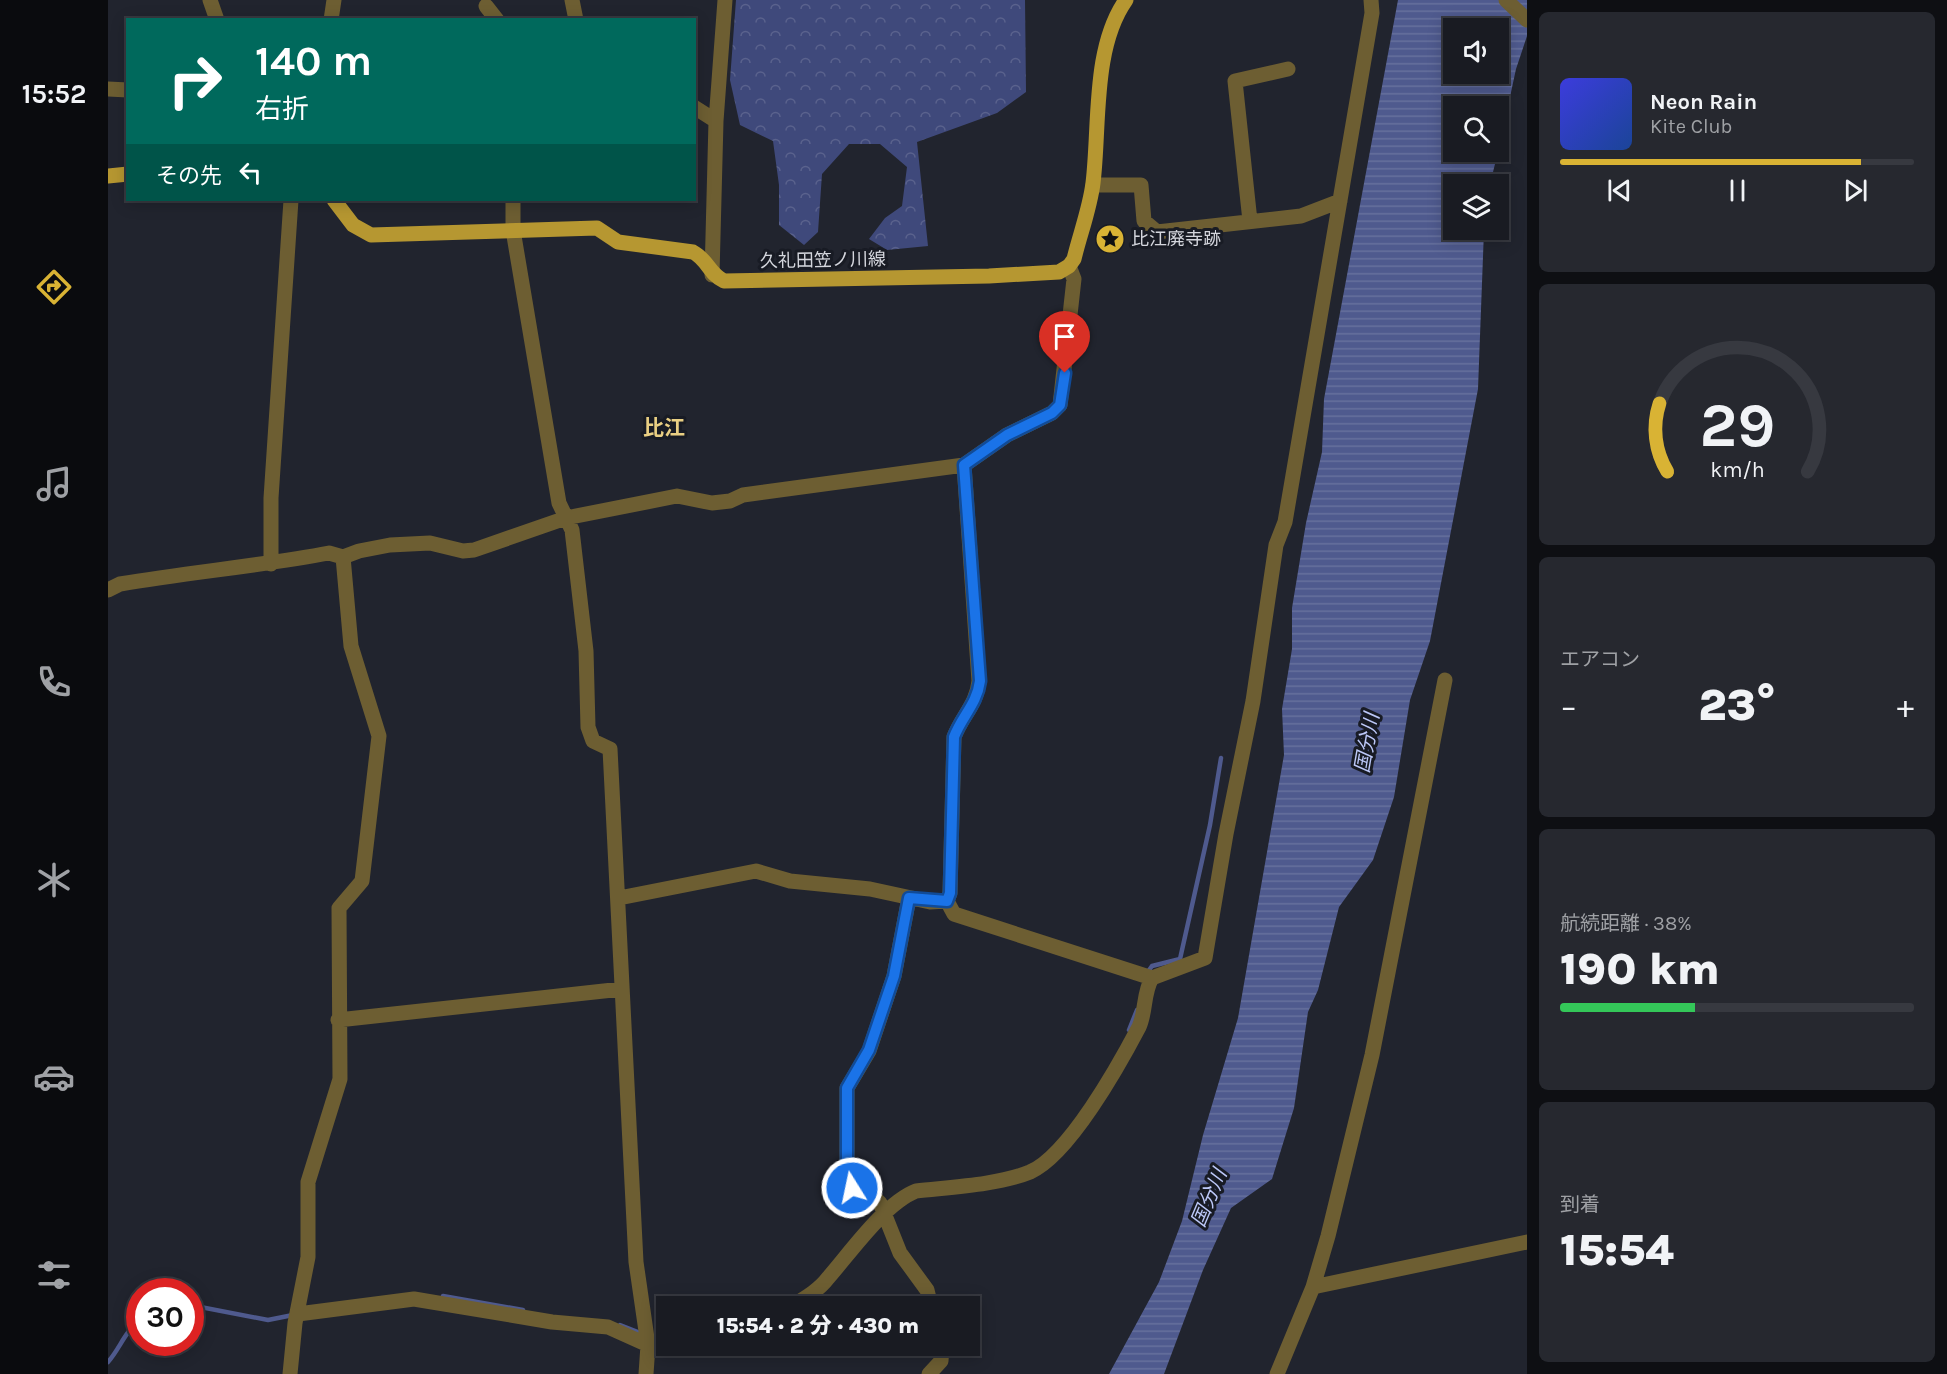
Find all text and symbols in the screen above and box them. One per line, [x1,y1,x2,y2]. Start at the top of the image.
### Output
map controls [1443,18,1509,240]
button: sound [1443,18,1509,84]
text: 140 m [255,36,372,86]
icon: right [156,42,234,120]
text: 15:52 [22,78,86,110]
text: Neon Rain [1650,89,1757,115]
text: 右折 [255,93,309,125]
button: search [1443,96,1509,162]
text: Kite Club [1650,115,1732,138]
icon: left [234,156,267,189]
text: その先 [156,163,222,189]
button: layers [1443,174,1509,240]
icon: previous [1603,174,1636,207]
icon: pause [1721,174,1754,207]
icon: next [1839,174,1872,207]
place icon: 比江廃寺跡 [1094,223,1126,255]
place label: 比江廃寺跡 [1131,228,1221,250]
street label: 久礼田笠ノ川線 [760,248,886,272]
icon: directions [33,266,75,308]
pin [1039,311,1090,373]
icon: arrive [1048,320,1081,353]
text: 29 [1699,389,1775,462]
district label: 比江 [643,416,685,440]
text: km/h [1710,457,1764,482]
icon: music [33,463,75,505]
text: エアコン [1560,648,1640,671]
icon: phone [33,661,75,703]
text: 23° [1698,679,1776,731]
text: − [1560,687,1577,725]
text: + [1897,687,1914,725]
water label: 国分川 [1350,709,1384,775]
icon: climate [33,859,75,901]
text: 航続距離 · 38% [1560,912,1692,935]
text: 190 km [1560,943,1720,995]
icon: car [33,1056,75,1098]
position arrow [820,1156,884,1220]
water label: 国分川 [1187,1164,1232,1230]
text: 到着 [1560,1193,1600,1216]
text: 15:54 [1560,1224,1674,1276]
icon: filters [33,1254,75,1296]
speed limit sign: 30 [126,1278,204,1356]
text: 15:54 · 2 分 · 430 m [717,1313,919,1339]

